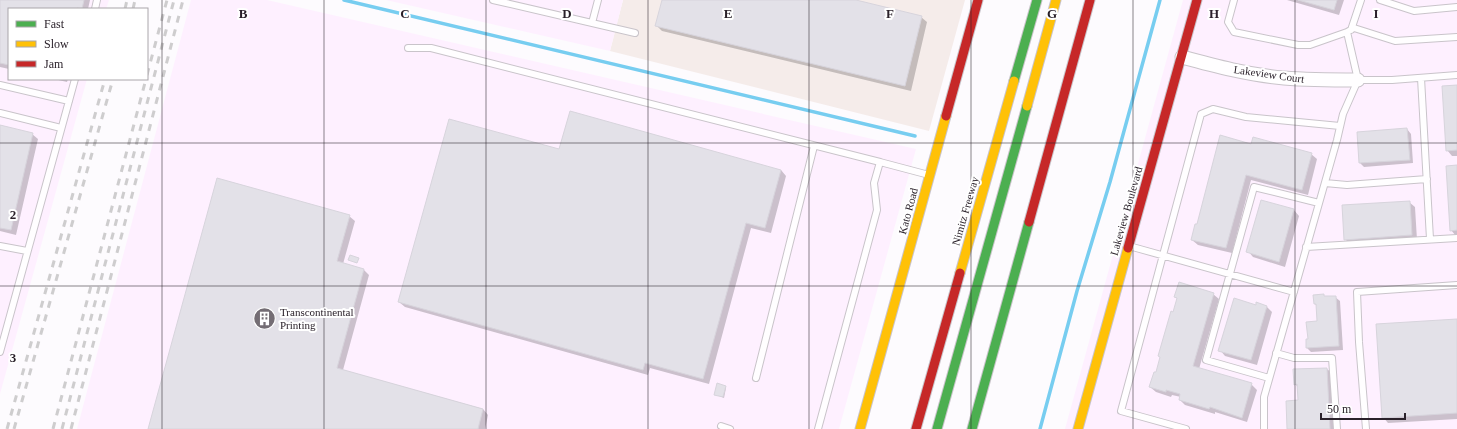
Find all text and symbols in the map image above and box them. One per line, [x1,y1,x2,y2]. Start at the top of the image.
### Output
text: B [239,6,248,21]
text: C [400,6,410,21]
text: D [562,6,572,21]
text: E [724,6,732,21]
text: F [886,6,894,21]
text: G [1047,6,1057,21]
text: H [1209,6,1219,21]
text: I [1373,6,1379,21]
legend [8,8,148,80]
text: Fast [44,17,65,31]
text: Slow [44,37,69,51]
text: Jam [44,57,64,71]
street label: Lakeview Court [1233,63,1305,85]
street label: Lakeview Boulevard [1108,165,1145,257]
street label: Nimitz Freeway [949,175,981,247]
street label: Kato Road [896,186,920,235]
text: 2 [10,207,16,222]
building icon: Transcontinental Printing [251,305,277,331]
place label: Transcontinental Printing [280,306,354,331]
text: 3 [10,350,17,365]
scale bar [1321,395,1405,421]
text: 50 m [1327,402,1352,416]

